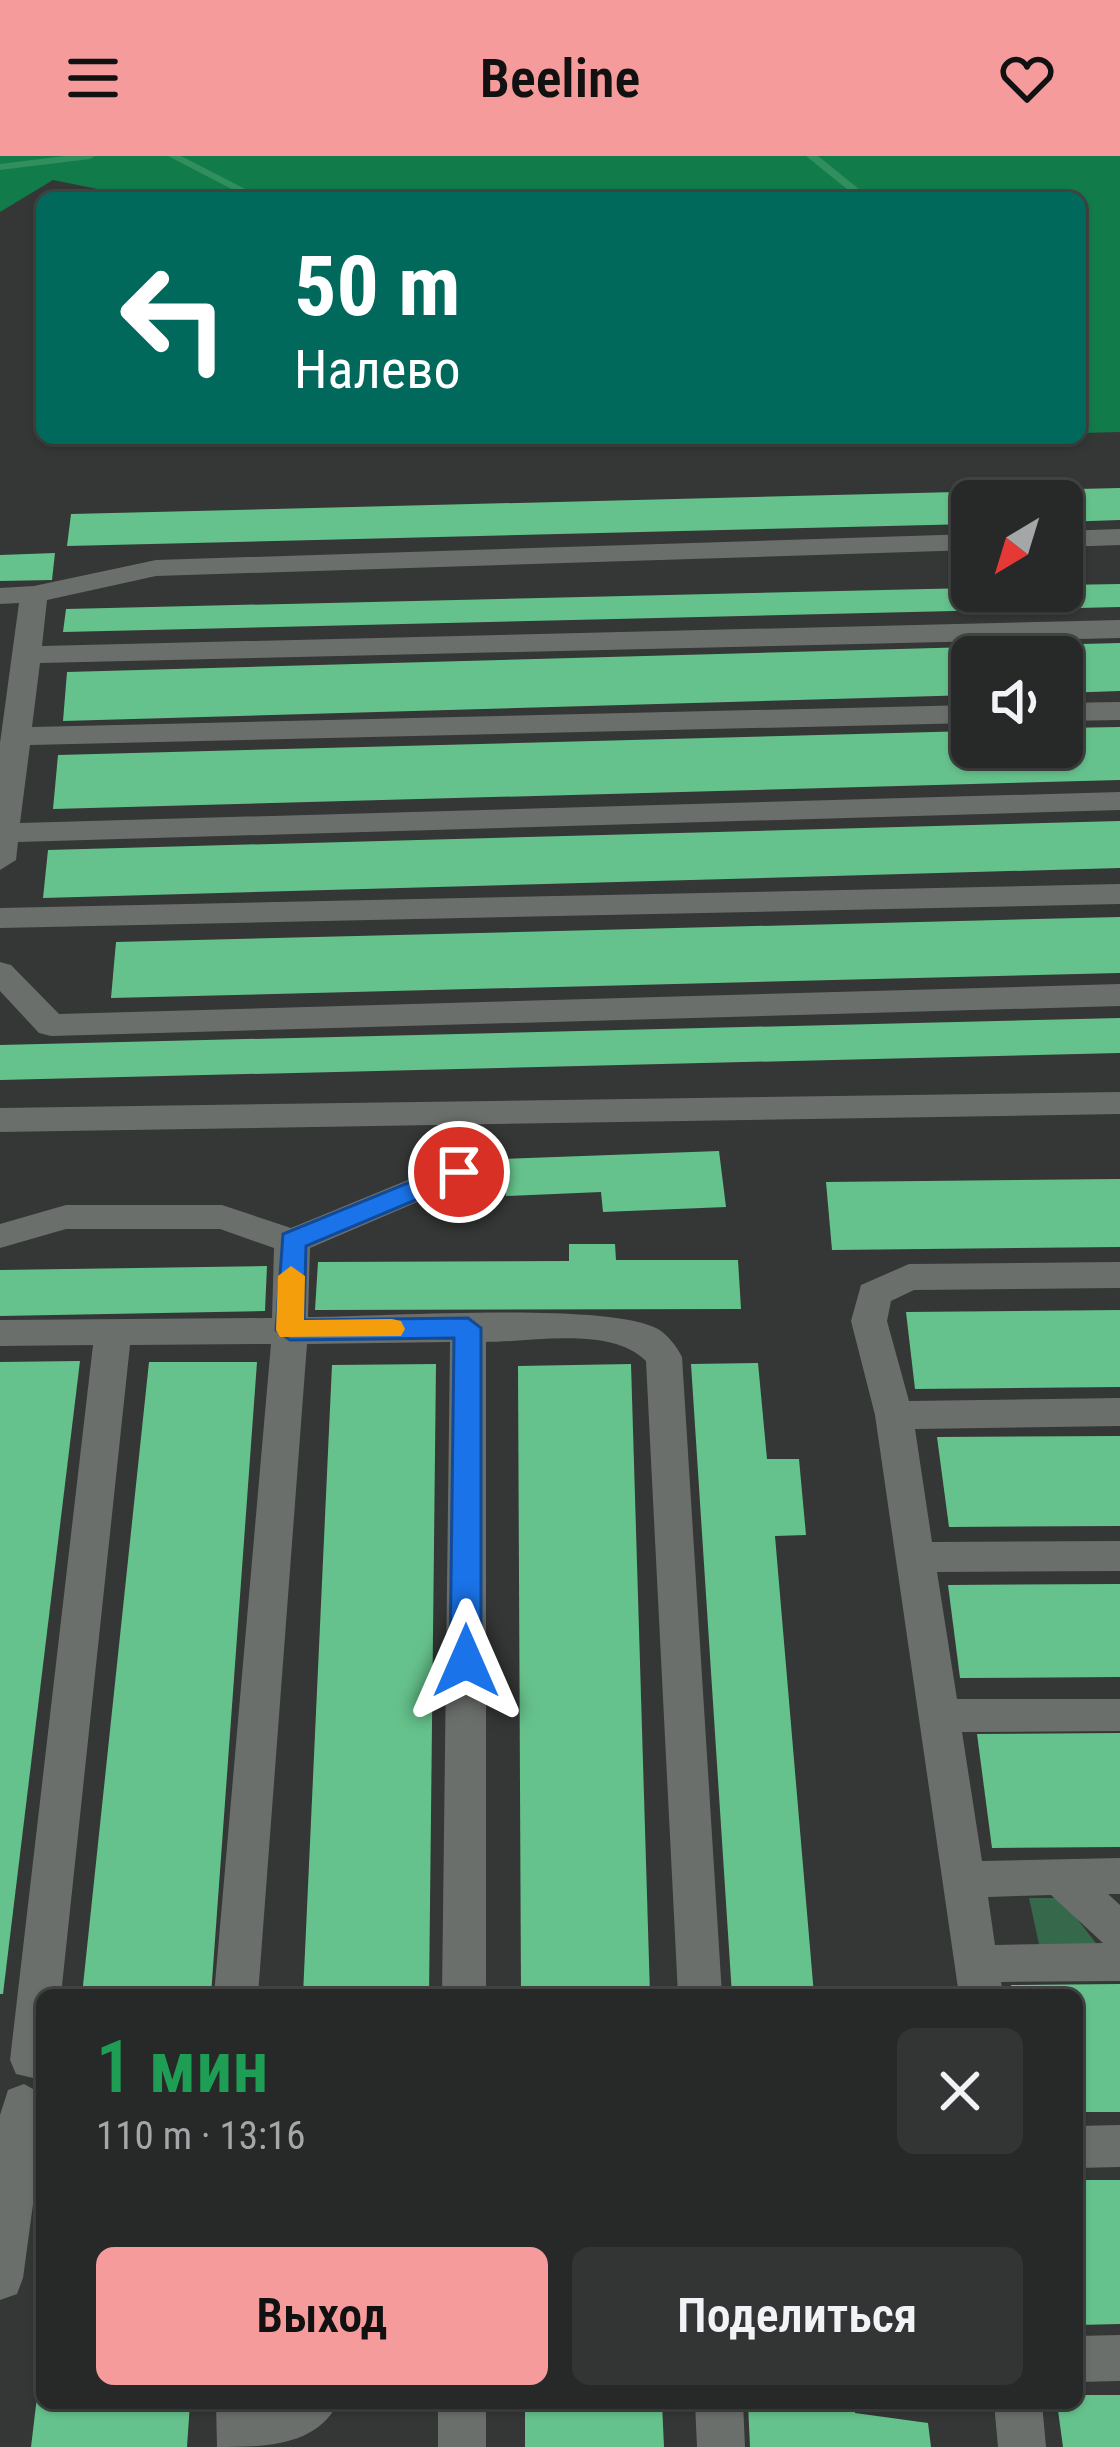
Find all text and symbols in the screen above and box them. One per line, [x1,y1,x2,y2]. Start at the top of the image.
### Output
icon: menu [60,45,126,111]
icon: heart [994,45,1060,111]
text: Beeline [480,47,640,110]
text: 50 m [294,237,461,336]
icon: left [96,240,252,396]
text: Налево [294,338,461,401]
north arrow [951,480,1083,612]
map controls [951,480,1083,768]
button: sound [951,636,1083,768]
pin [408,1121,510,1223]
icon: arrive [426,1139,492,1205]
position arrow [403,1598,529,1724]
text: 1 мин [96,2025,269,2110]
button: close [897,2028,1023,2154]
text: 110 m · 13:16 [96,2113,306,2159]
button: Выход [96,2247,548,2385]
button: Поделиться [572,2247,1023,2385]

